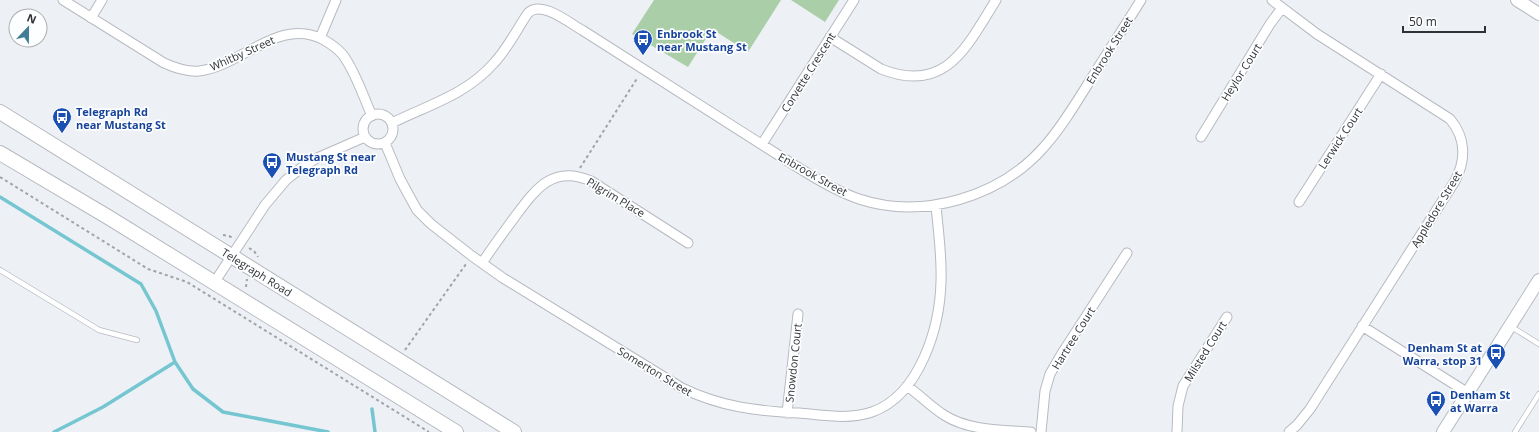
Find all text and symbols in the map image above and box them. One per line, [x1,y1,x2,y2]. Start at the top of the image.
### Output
north arrow [8,8,48,48]
scale bar [1403,8,1485,34]
text: N [25,10,39,27]
street label: Enbrook Street [1082,13,1136,86]
text: 50 m [1409,13,1437,30]
place label: Enbrook St near Mustang St [657,26,747,54]
bus stop icon: Enbrook St near Mustang St [632,28,654,56]
street label: Corvette Crescent [777,29,839,115]
street label: Whitby Street [207,32,277,74]
street label: Heylor Court [1217,40,1265,104]
place label: Telegraph Rd near Mustang St [76,104,166,132]
street label: Lerwick Court [1315,104,1365,172]
bus stop icon: Telegraph Rd near Mustang St [51,106,73,134]
place label: Mustang St near Telegraph Rd [286,149,376,177]
street label: Enbrook Street [776,149,850,199]
bus stop icon: Mustang St near Telegraph Rd [261,151,283,179]
street label: Appledore Street [1407,168,1465,250]
street label: Pilgrim Place [584,174,648,220]
street label: Telegraph Road [219,244,295,300]
street label: Hartree Court [1048,304,1098,372]
street label: Milsted Court [1180,318,1230,384]
street label: Snowdon Court [781,323,805,403]
place label: Denham St at Warra, stop 31 [1403,340,1482,368]
bus stop icon: Denham St at Warra, stop 31 [1485,342,1507,370]
street label: Somerton Street [615,343,695,399]
place label: Denham St at Warra [1450,387,1510,415]
bus stop icon: Denham St at Warra [1425,389,1447,417]

